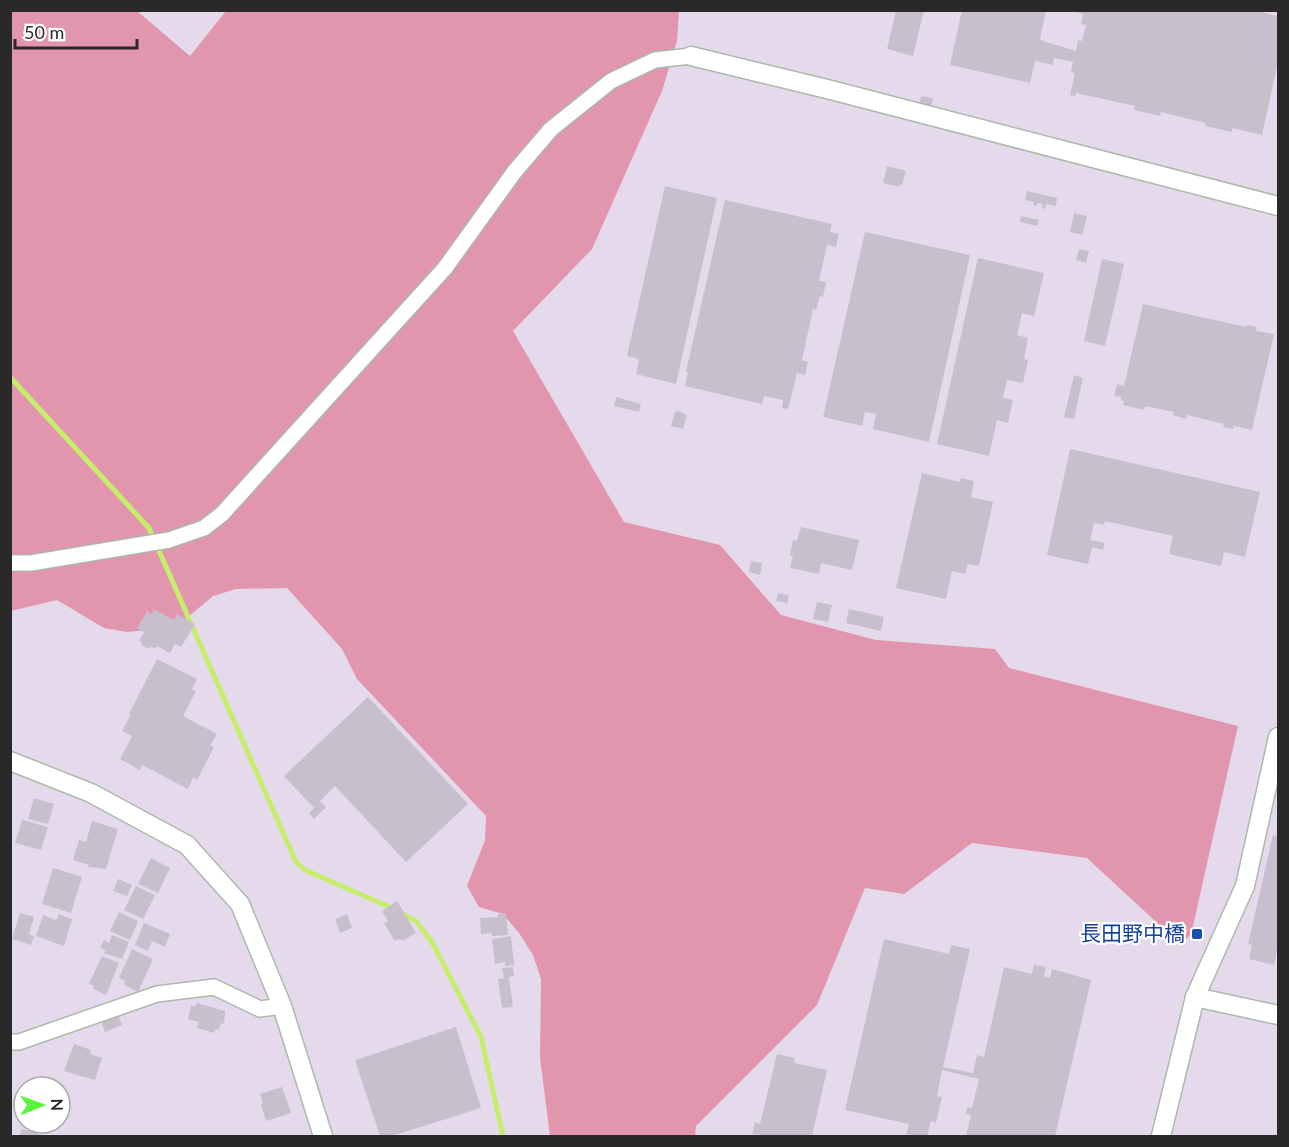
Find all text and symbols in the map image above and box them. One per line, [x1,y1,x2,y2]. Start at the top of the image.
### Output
scale bar [15,12,136,50]
text: 50 m [24,21,64,43]
place label: 長田野中橋 [1080,920,1185,945]
marker: 長田野中橋 [1190,927,1204,941]
north arrow [12,1075,72,1135]
text: N [48,1098,67,1111]

